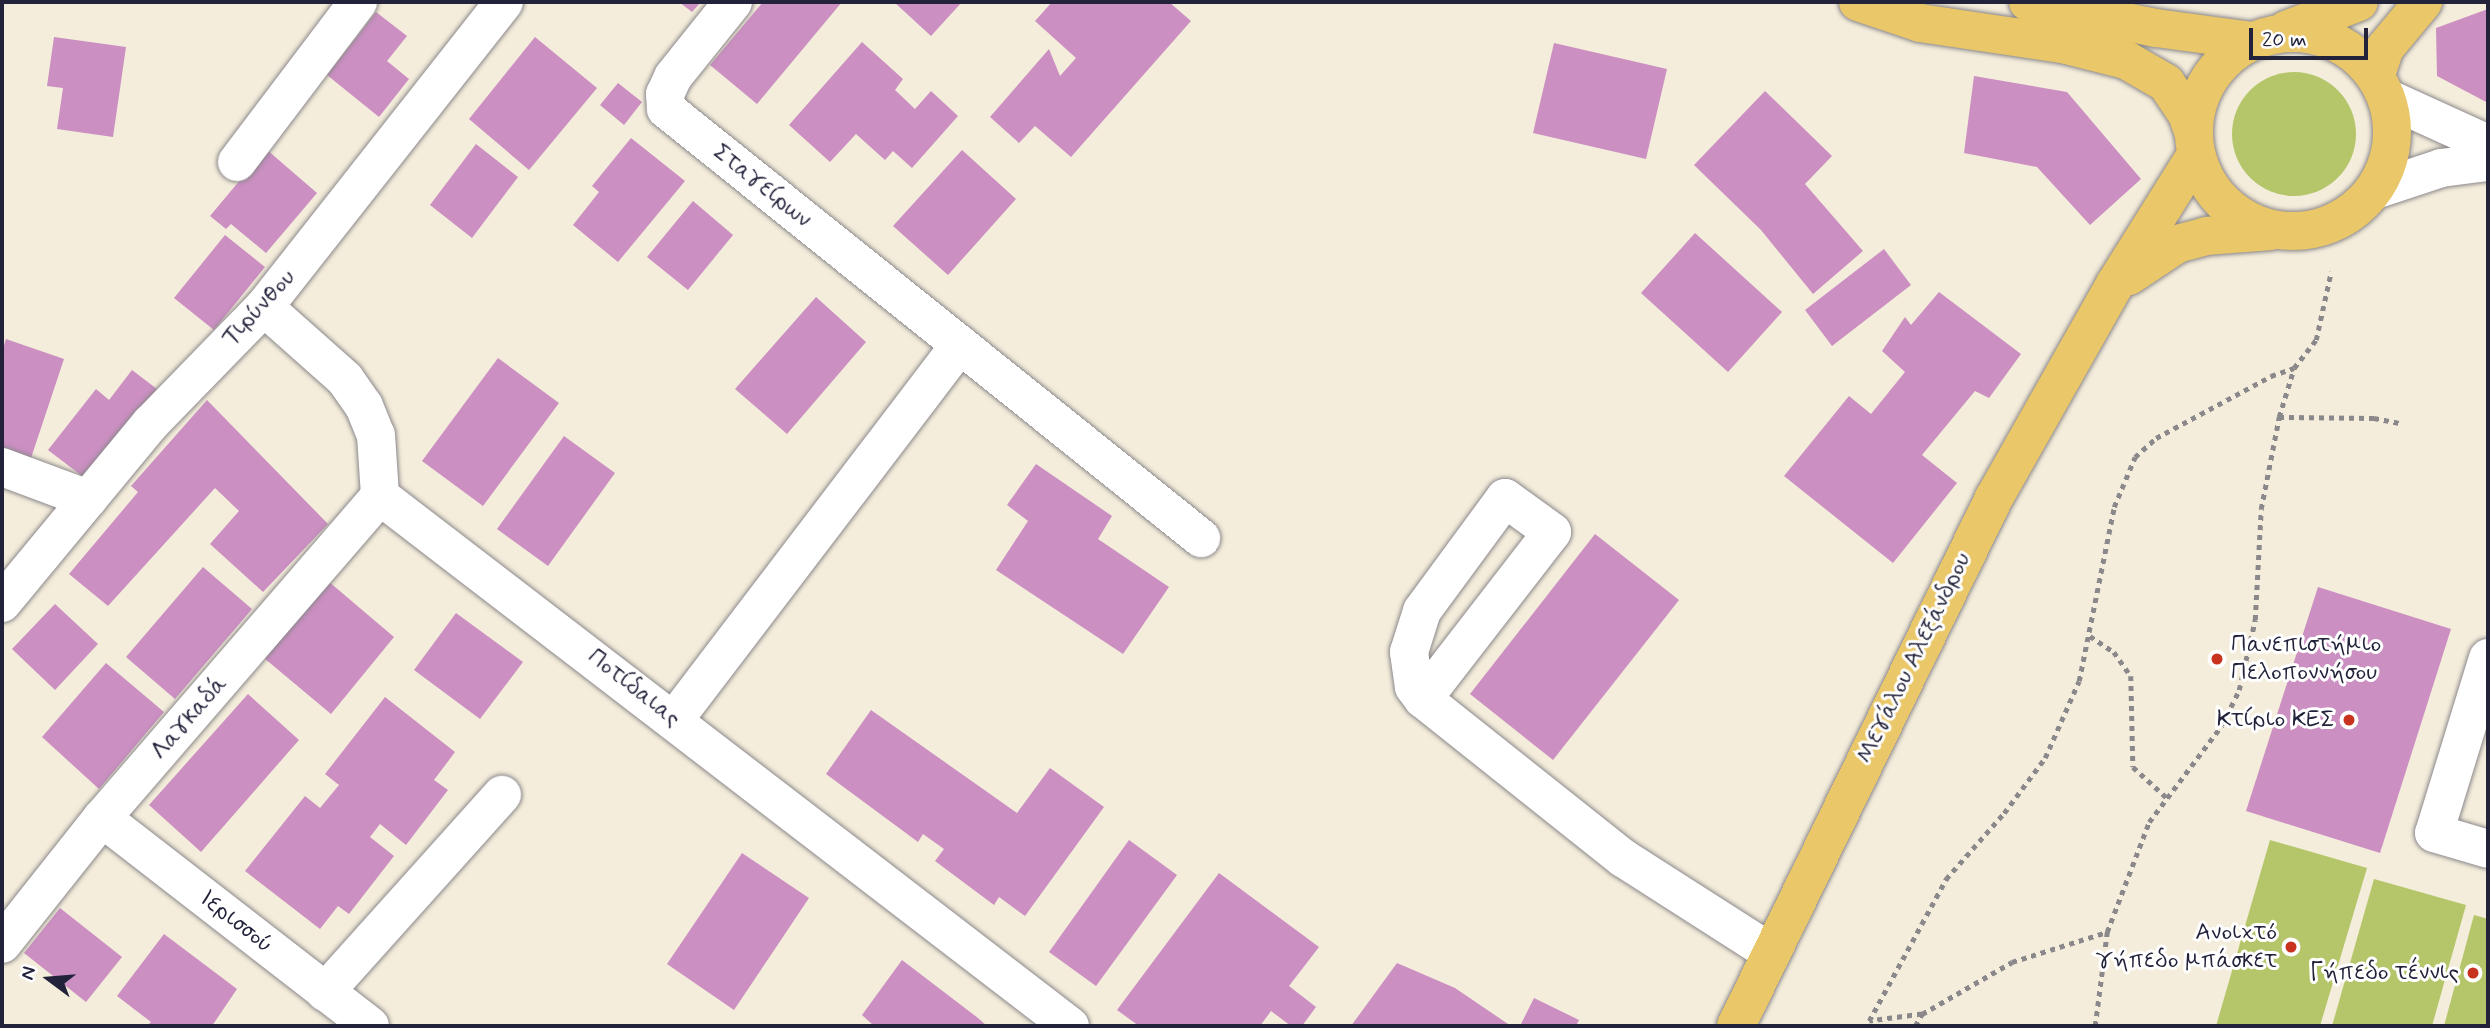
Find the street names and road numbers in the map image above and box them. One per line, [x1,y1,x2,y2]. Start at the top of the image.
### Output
street label: Σταγείρων [707,138,817,234]
street label: Τιρύνθου [216,264,302,352]
street label: Μεγάλου Αλεξάνδρου [1850,548,1978,768]
street label: Ποτίδαιας [582,643,686,733]
street label: Λαγκαδά [145,670,233,766]
street label: Ιερισσού [193,884,279,960]

